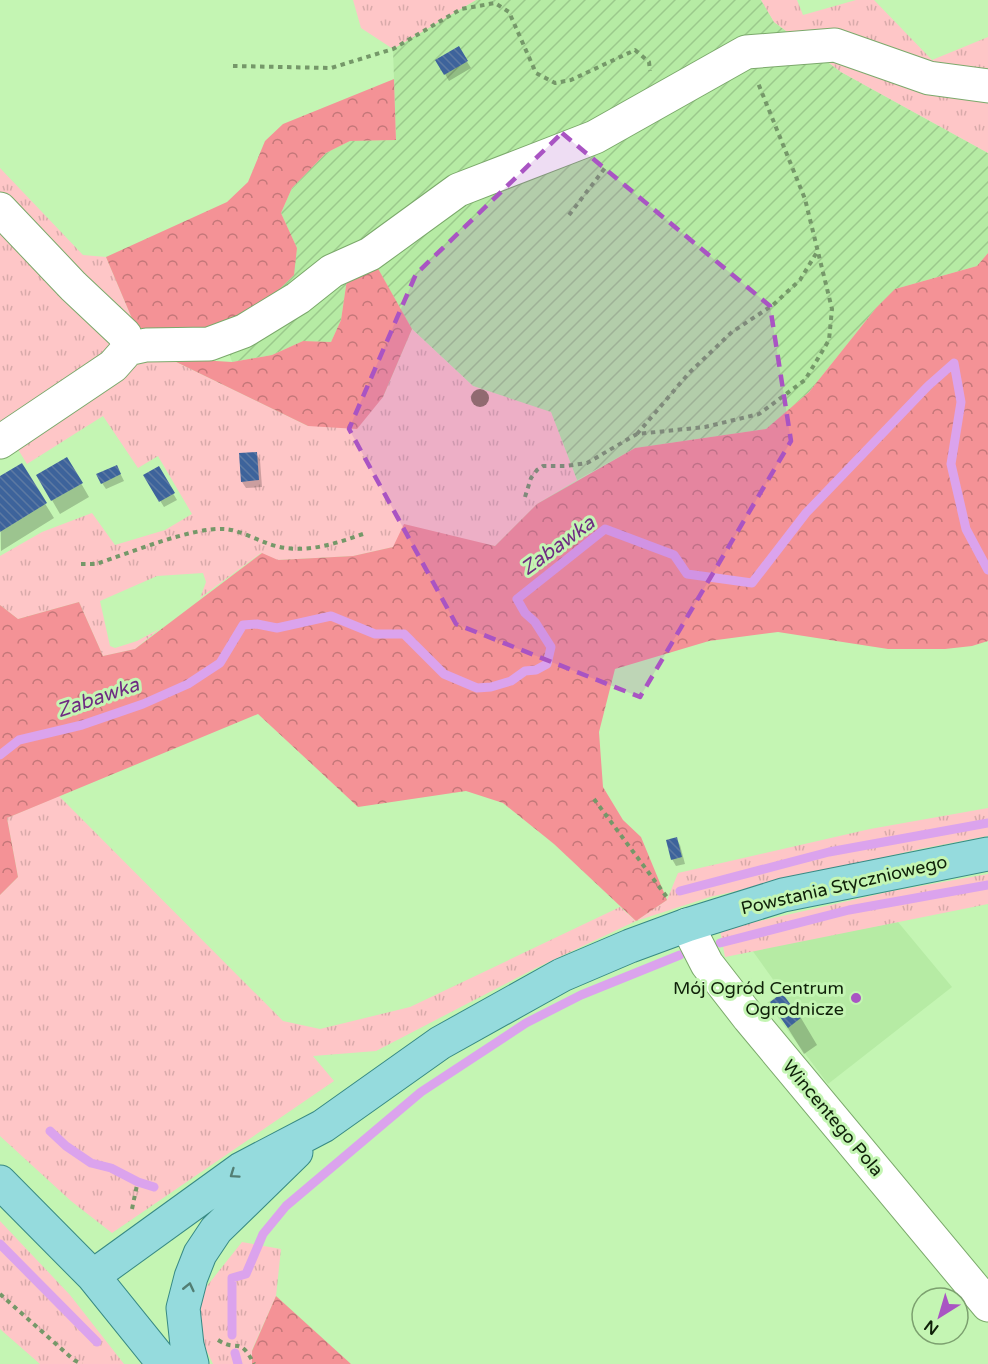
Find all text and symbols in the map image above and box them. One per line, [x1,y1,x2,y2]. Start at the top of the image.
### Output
water label: Zabawka [516,511,600,581]
water label: Zabawka [54,672,143,723]
street label: Powstania Styczniowego [739,851,949,919]
place label: Mój Ogród Centrum Ogrodnicze [673,977,844,1020]
marker: Mój Ogród Centrum Ogrodnicze [849,991,863,1005]
street label: Wincentego Pola [778,1055,888,1181]
one-way arrow [230,1167,241,1178]
one-way arrow [181,1282,194,1292]
north arrow [910,1286,970,1346]
text: N [920,1315,943,1339]

